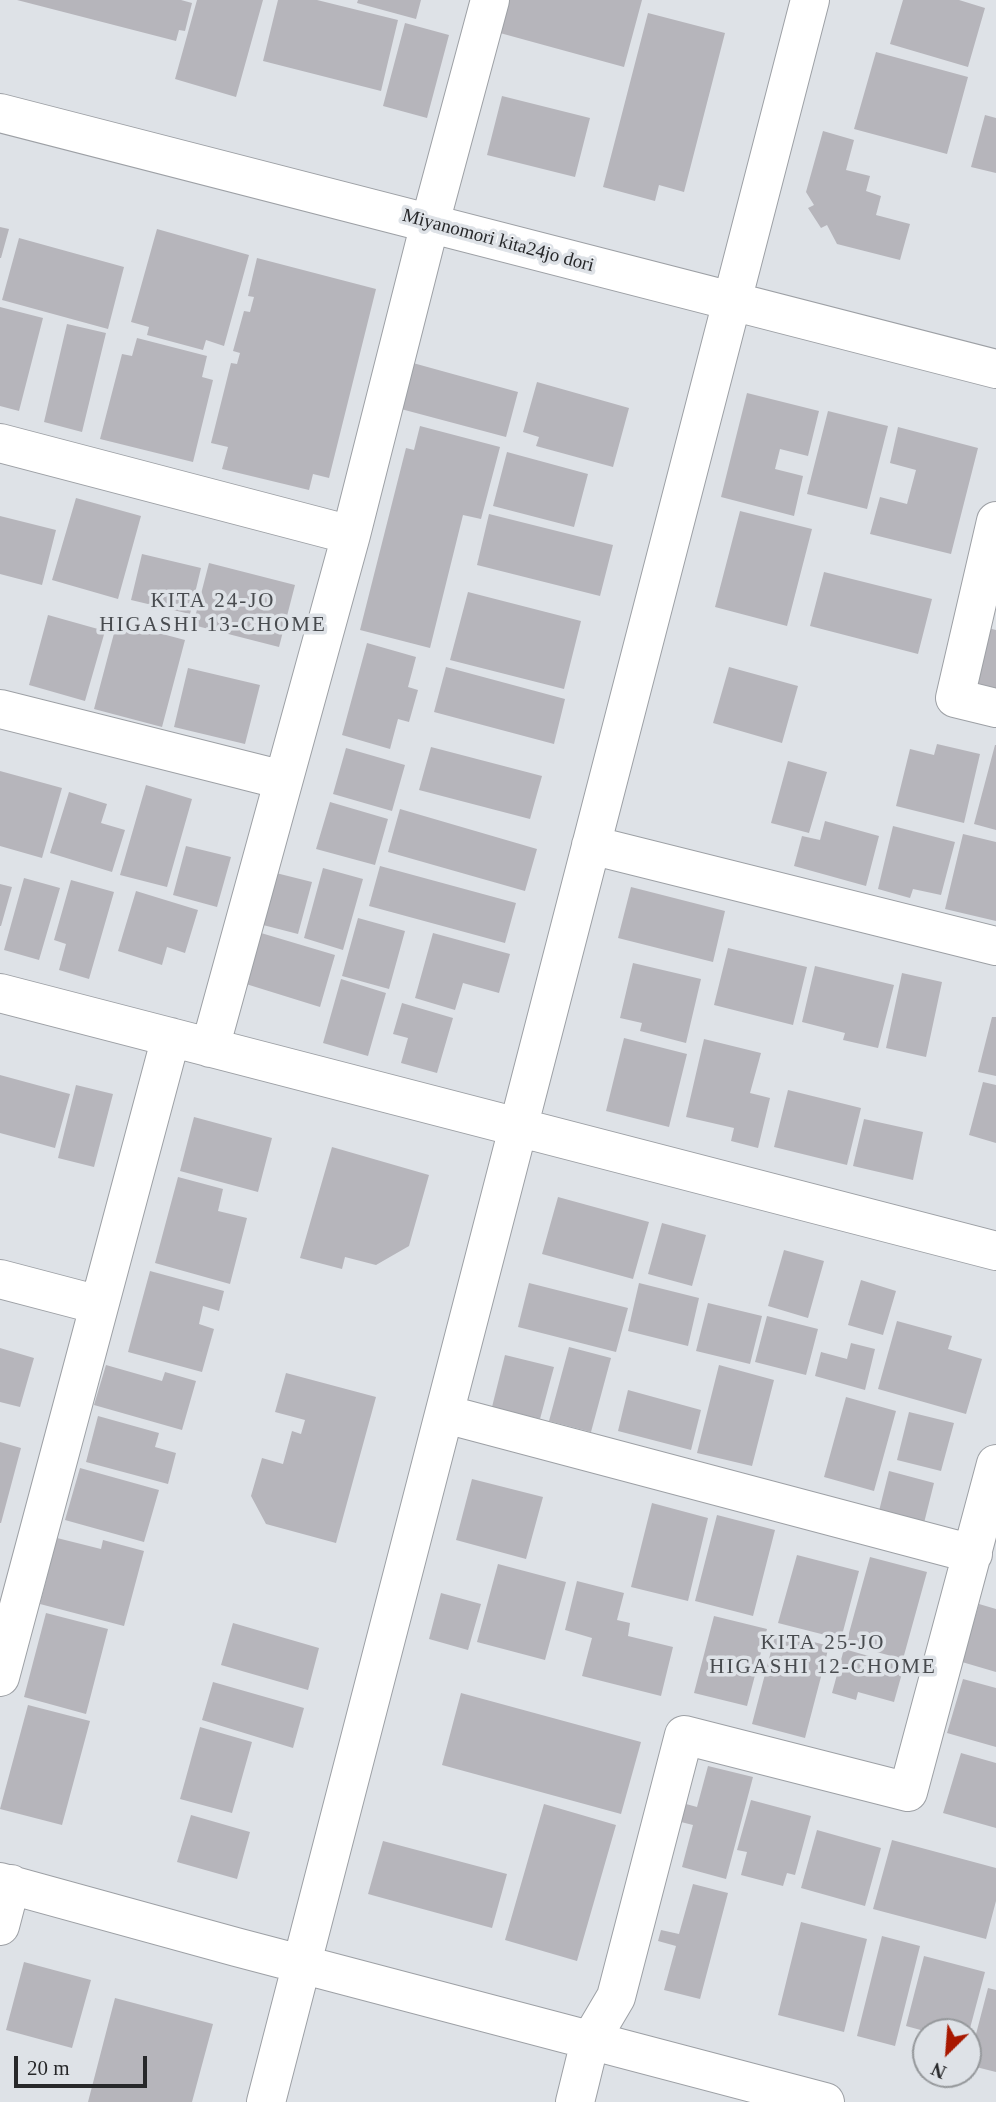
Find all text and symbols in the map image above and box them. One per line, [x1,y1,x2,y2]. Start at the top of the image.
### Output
street label: Miyanomori kita24jo dori [388,201,608,281]
district label: KITA 24-JO HIGASHI 13-CHOME [103,588,323,638]
district label: KITA 25-JO HIGASHI 12-CHOME [713,1630,933,1680]
north arrow [912,2018,982,2088]
scale bar [18,2042,150,2086]
text: 20 m [27,2056,70,2080]
text: N [928,2058,949,2083]

